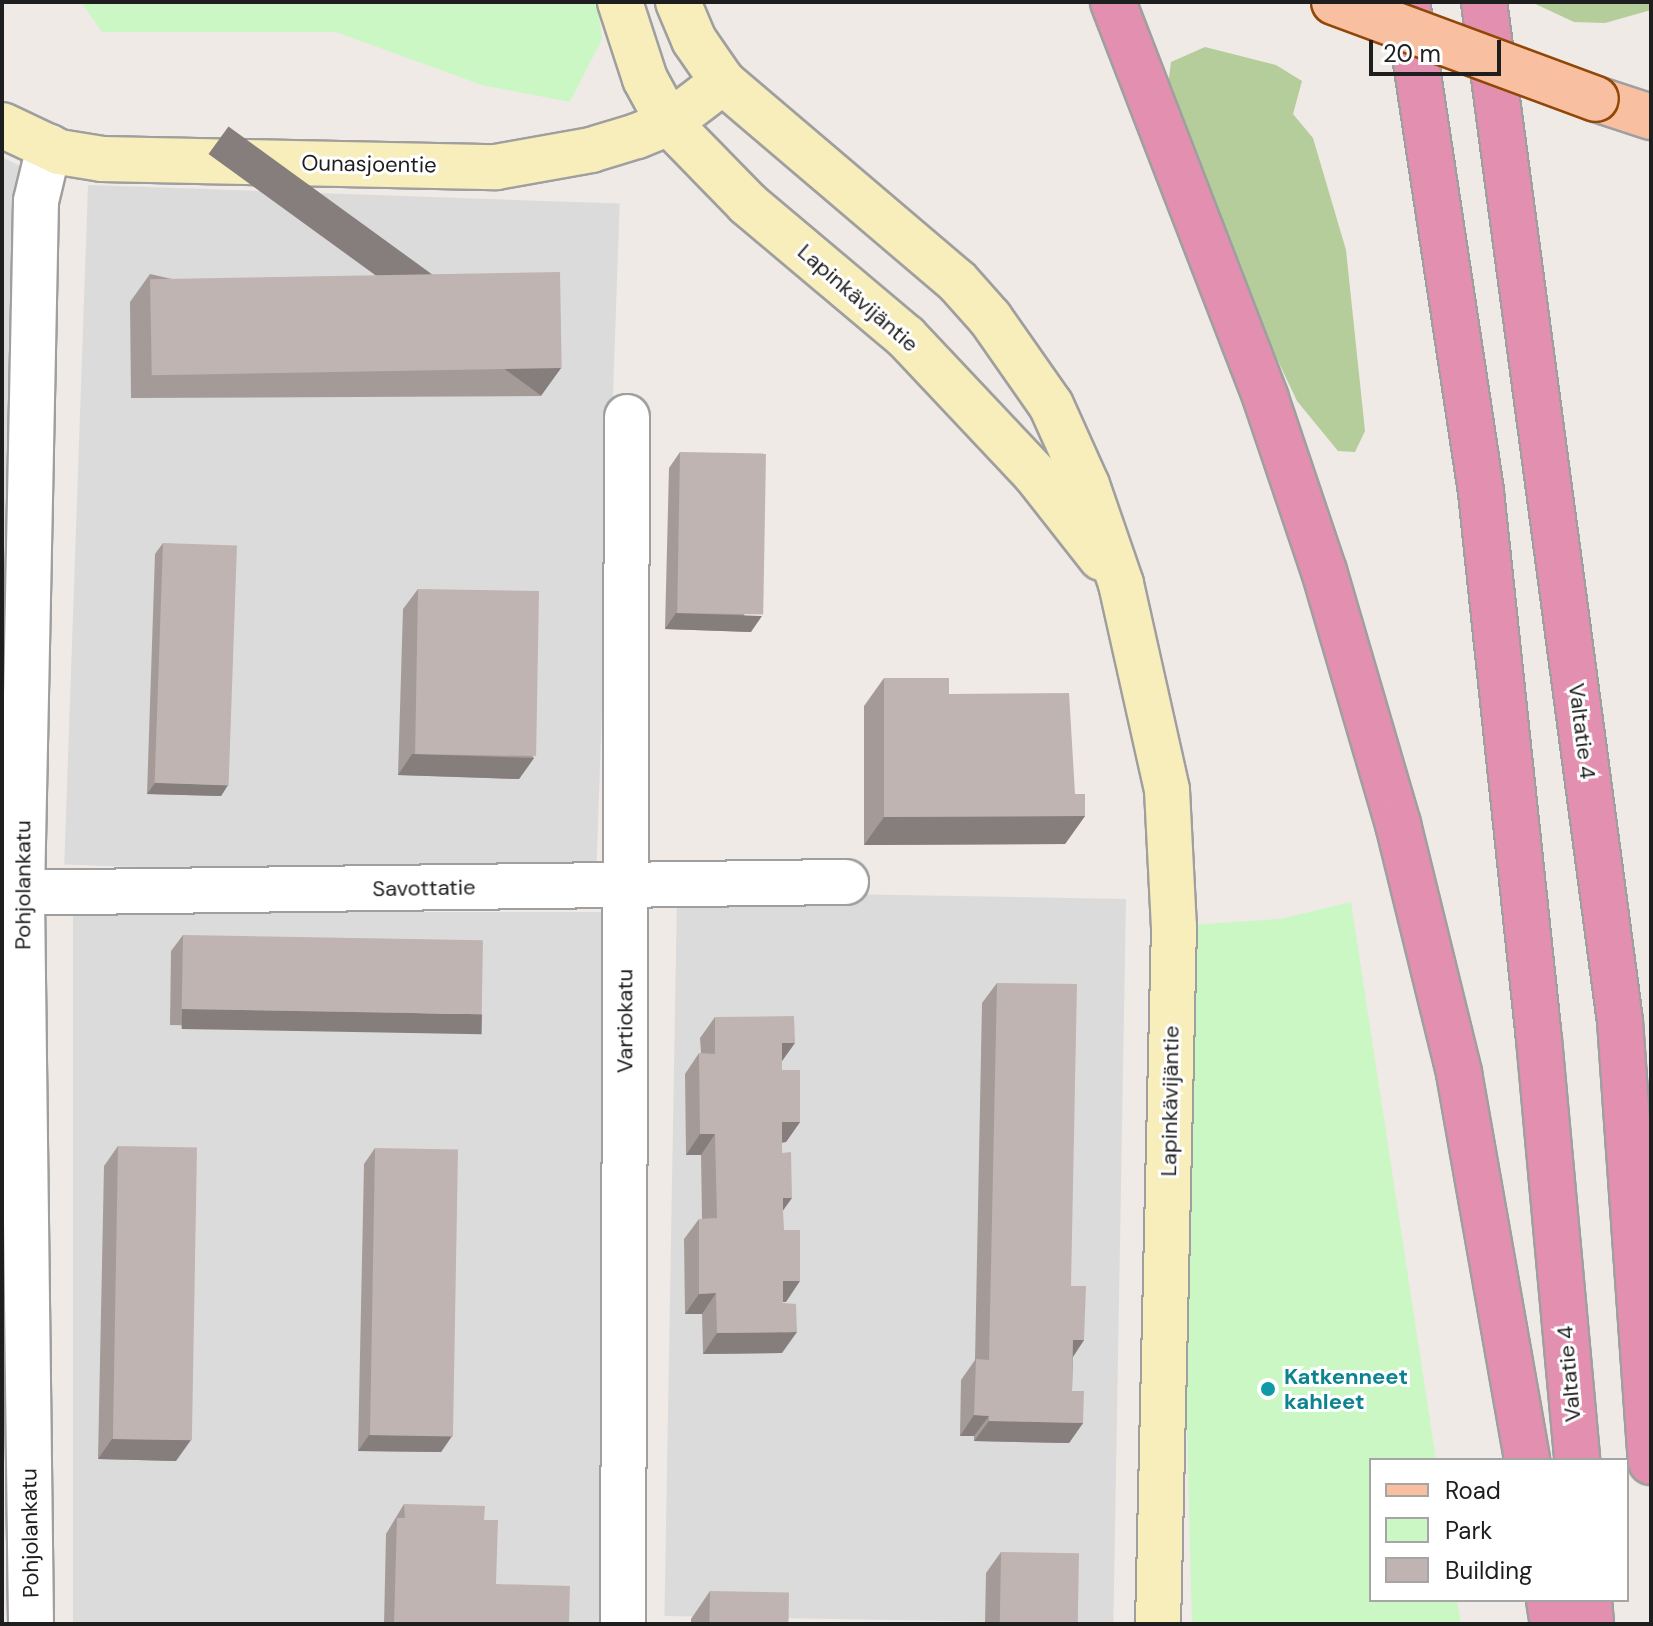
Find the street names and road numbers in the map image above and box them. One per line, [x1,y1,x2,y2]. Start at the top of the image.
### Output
street label: Ounasjoentie [301,150,437,178]
street label: Lapinkävijäntie [792,239,924,357]
street label: Valtatie 4 [1563,682,1601,780]
street label: Pohjolankatu [10,820,36,950]
street label: Savottatie [372,874,476,902]
street label: Vartiokatu [612,969,638,1073]
street label: Lapinkävijäntie [1155,1025,1185,1177]
street label: Valtatie 4 [1552,1325,1586,1423]
street label: Pohjolankatu [16,1468,44,1598]

